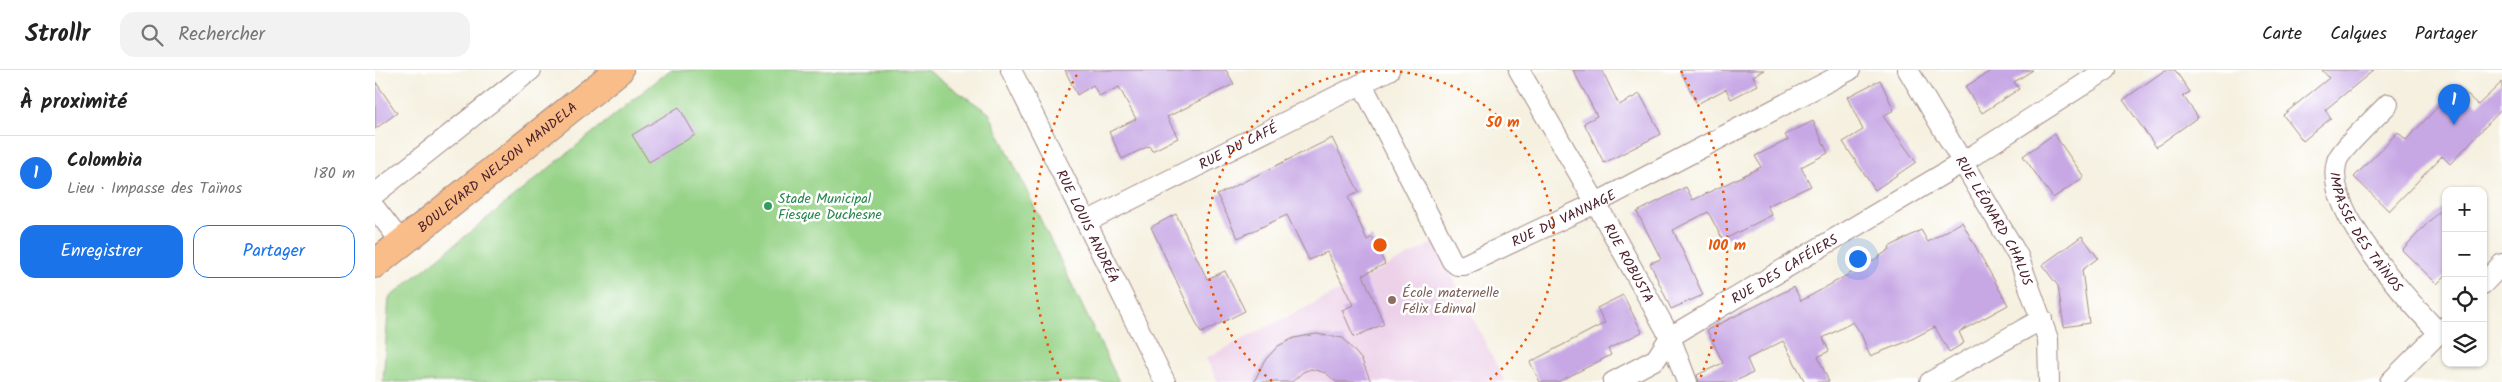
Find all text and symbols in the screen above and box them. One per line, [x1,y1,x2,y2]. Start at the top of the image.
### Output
search box [120,12,470,57]
text: Strollr [25,15,90,54]
text: Rechercher [178,20,265,50]
text: Carte [2262,20,2302,49]
text: Calques [2330,20,2387,49]
text: Partager [2415,20,2477,49]
icon: search [138,21,166,49]
pin: 1 [2438,84,2470,125]
text: À proximité [20,86,127,119]
street label: BOULEVARD NELSON MANDELA [413,97,583,238]
text: 50 m [1485,111,1520,135]
street label: RUE DU CAFÉ [1195,117,1282,176]
text: Colombia [67,146,142,176]
street label: RUE LÉONARD CHALUS [1949,152,2038,289]
text: 1 [34,161,38,186]
text: 180 m [313,161,355,186]
street label: RUE LOUIS ANDRÉA [1050,166,1125,287]
street label: IMPASSE DES TAÏNOS [2323,172,2408,298]
text: Lieu · Impasse des Taïnos [67,176,242,201]
street label: RUE DU VANNAGE [1508,184,1621,253]
map controls [2442,187,2487,367]
button: + [2442,187,2487,232]
place label: Stade Municipal Fiesque Duchesne [778,188,882,226]
marker: Stade Municipal Fiesque Duchesne [762,200,774,212]
street label: RUE ROBUSTA [1597,219,1659,307]
button: Enregistrer [20,225,183,278]
button: Partager [193,225,355,278]
street label: RUE DES CAFÉIERS [1727,229,1843,310]
button: − [2442,232,2487,277]
text: 100 m [1708,234,1746,258]
centre of rings [1371,236,1389,254]
your location [1845,246,1871,272]
button: locate [2442,277,2487,322]
place label: École maternelle Félix Edinval [1402,282,1500,320]
marker: École maternelle Félix Edinval [1386,294,1398,306]
button: layers [2442,322,2487,367]

